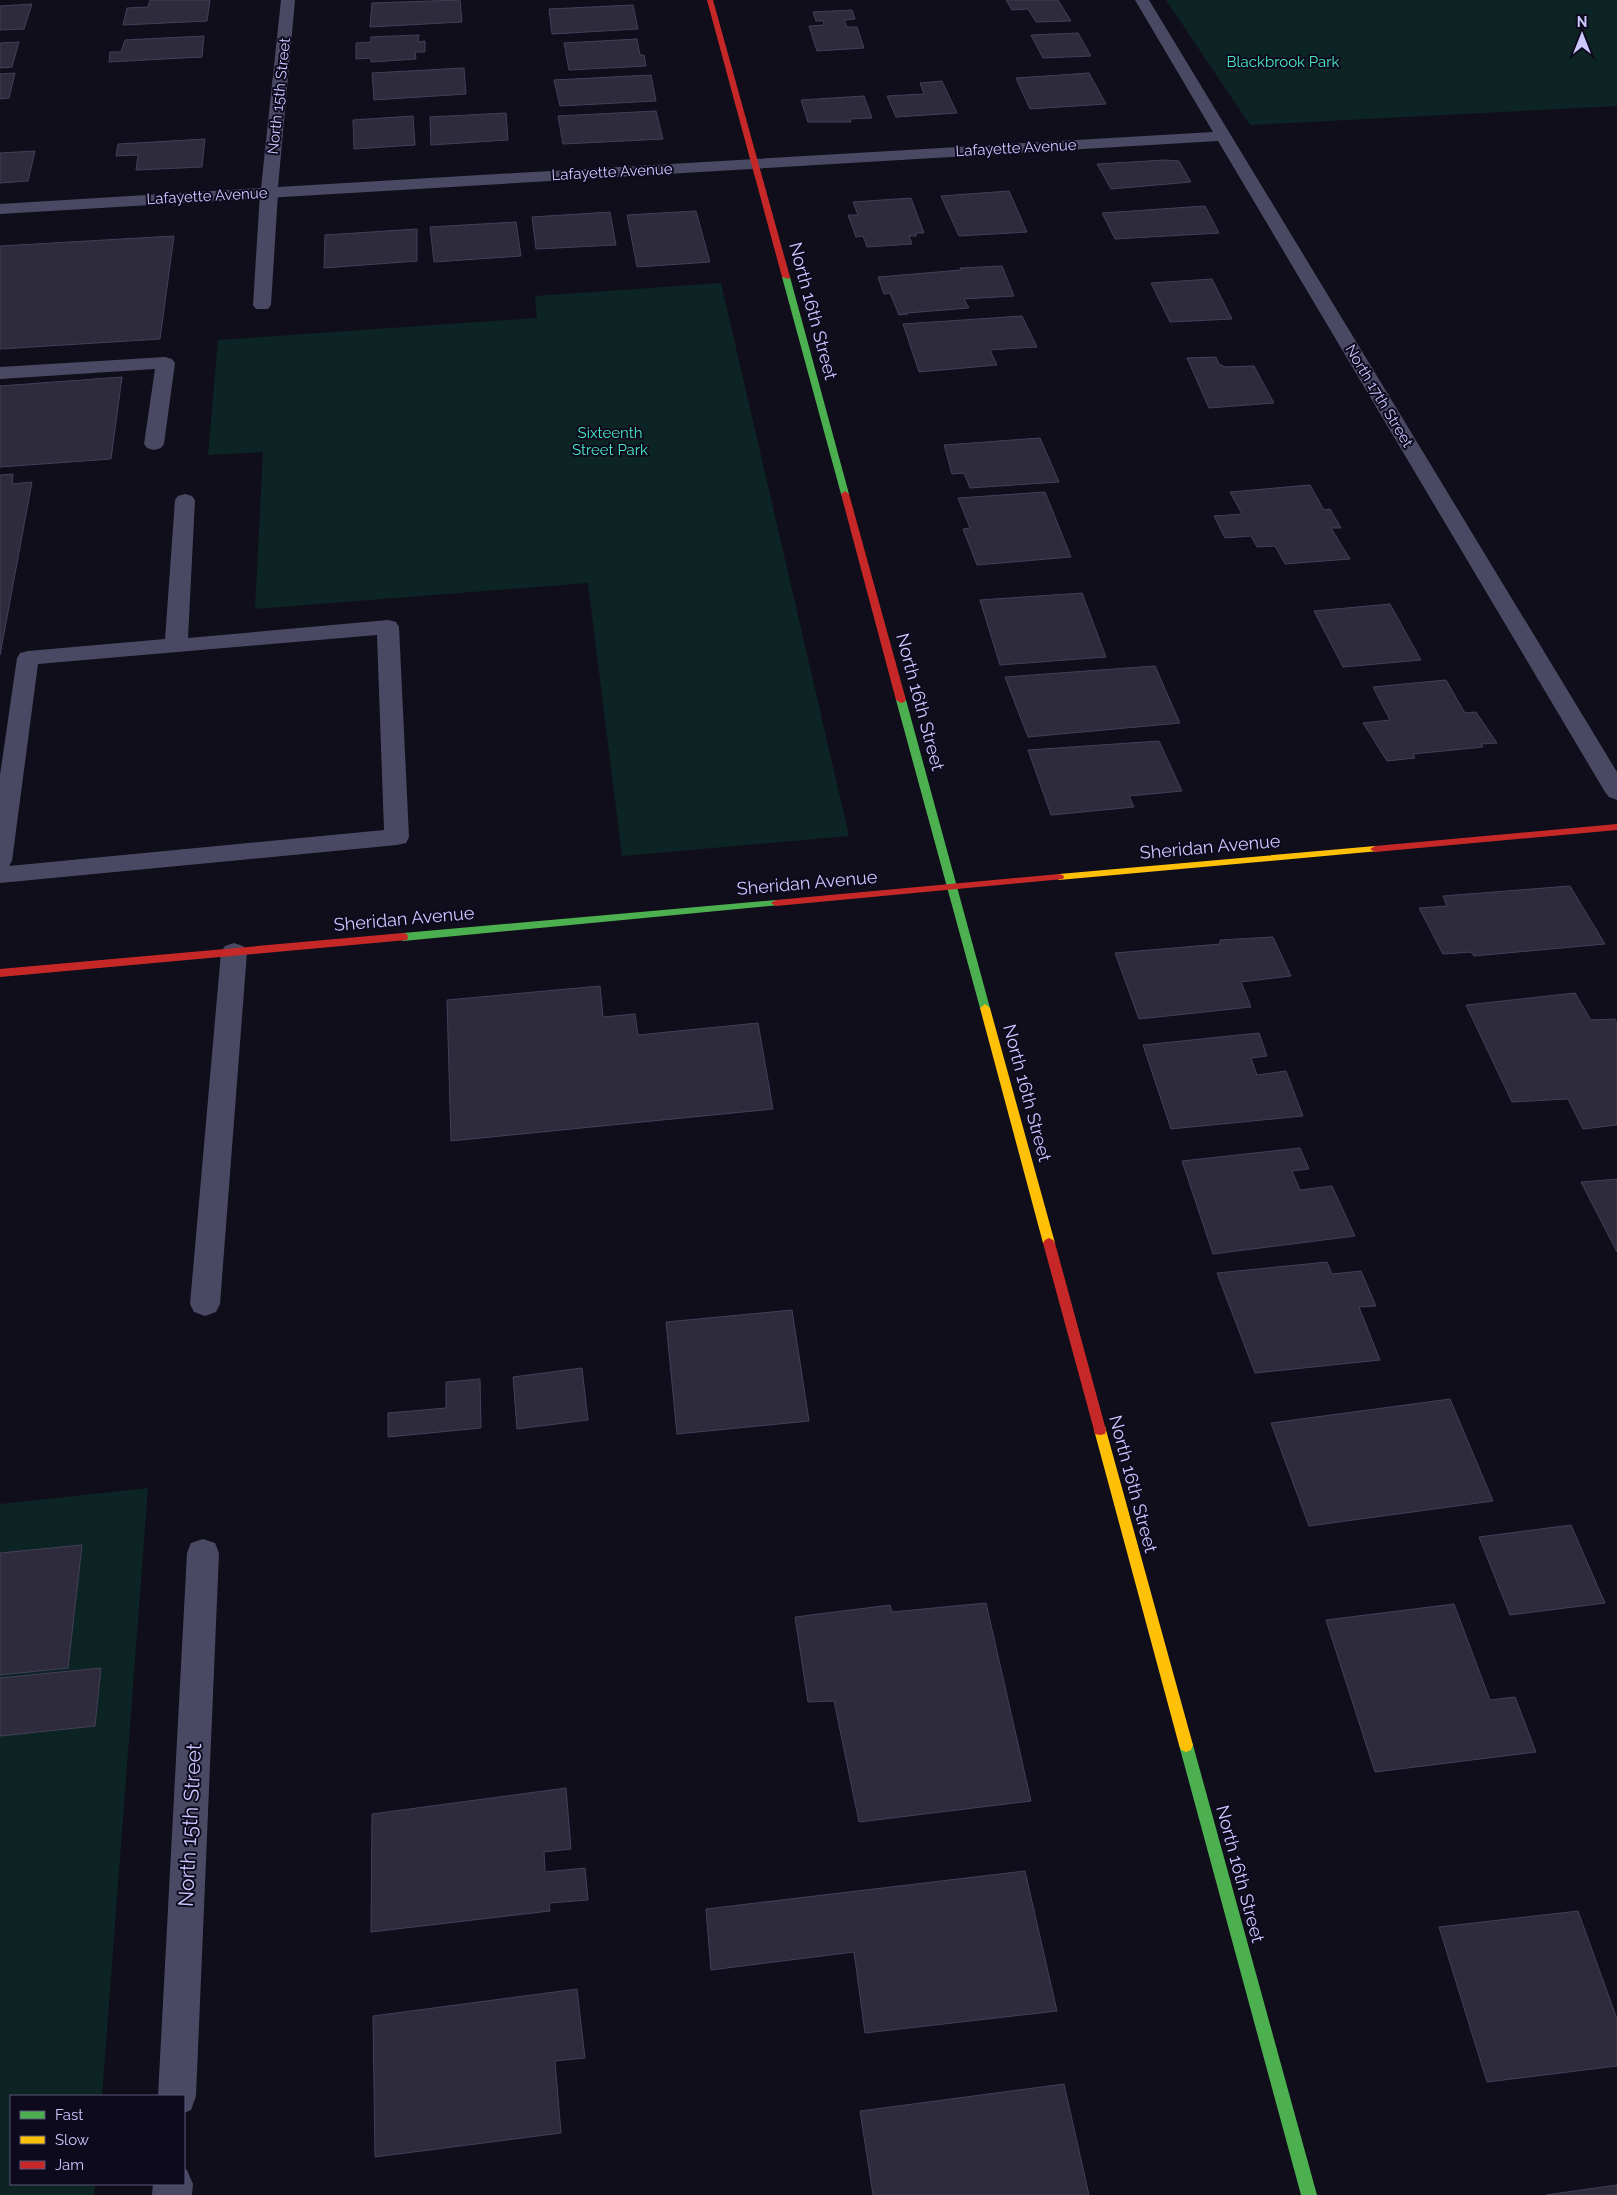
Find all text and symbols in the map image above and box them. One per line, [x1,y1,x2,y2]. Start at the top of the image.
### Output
north arrow [1557,10,1607,60]
text: N [1577,14,1587,30]
street label: North 15th Street [264,37,294,155]
park label: Blackbrook Park [1227,53,1340,71]
street label: Lafayette Avenue [955,136,1077,160]
street label: Lafayette Avenue [551,160,673,184]
street label: Lafayette Avenue [146,184,268,208]
street label: North 16th Street [785,240,842,382]
street label: North 17th Street [1341,341,1417,451]
park label: Sixteenth Street Park [572,424,648,459]
street label: North 16th Street [892,631,949,773]
street label: Sheridan Avenue [1139,830,1281,863]
street label: Sheridan Avenue [736,866,878,899]
street label: Sheridan Avenue [333,902,475,935]
street label: North 16th Street [999,1022,1056,1164]
street label: North 16th Street [1105,1413,1162,1555]
street label: North 15th Street [173,1743,206,1907]
street label: North 16th Street [1212,1803,1269,1945]
legend [10,2095,185,2185]
text: Fast [55,2106,83,2124]
text: Slow [55,2131,89,2149]
text: Jam [55,2156,84,2174]

